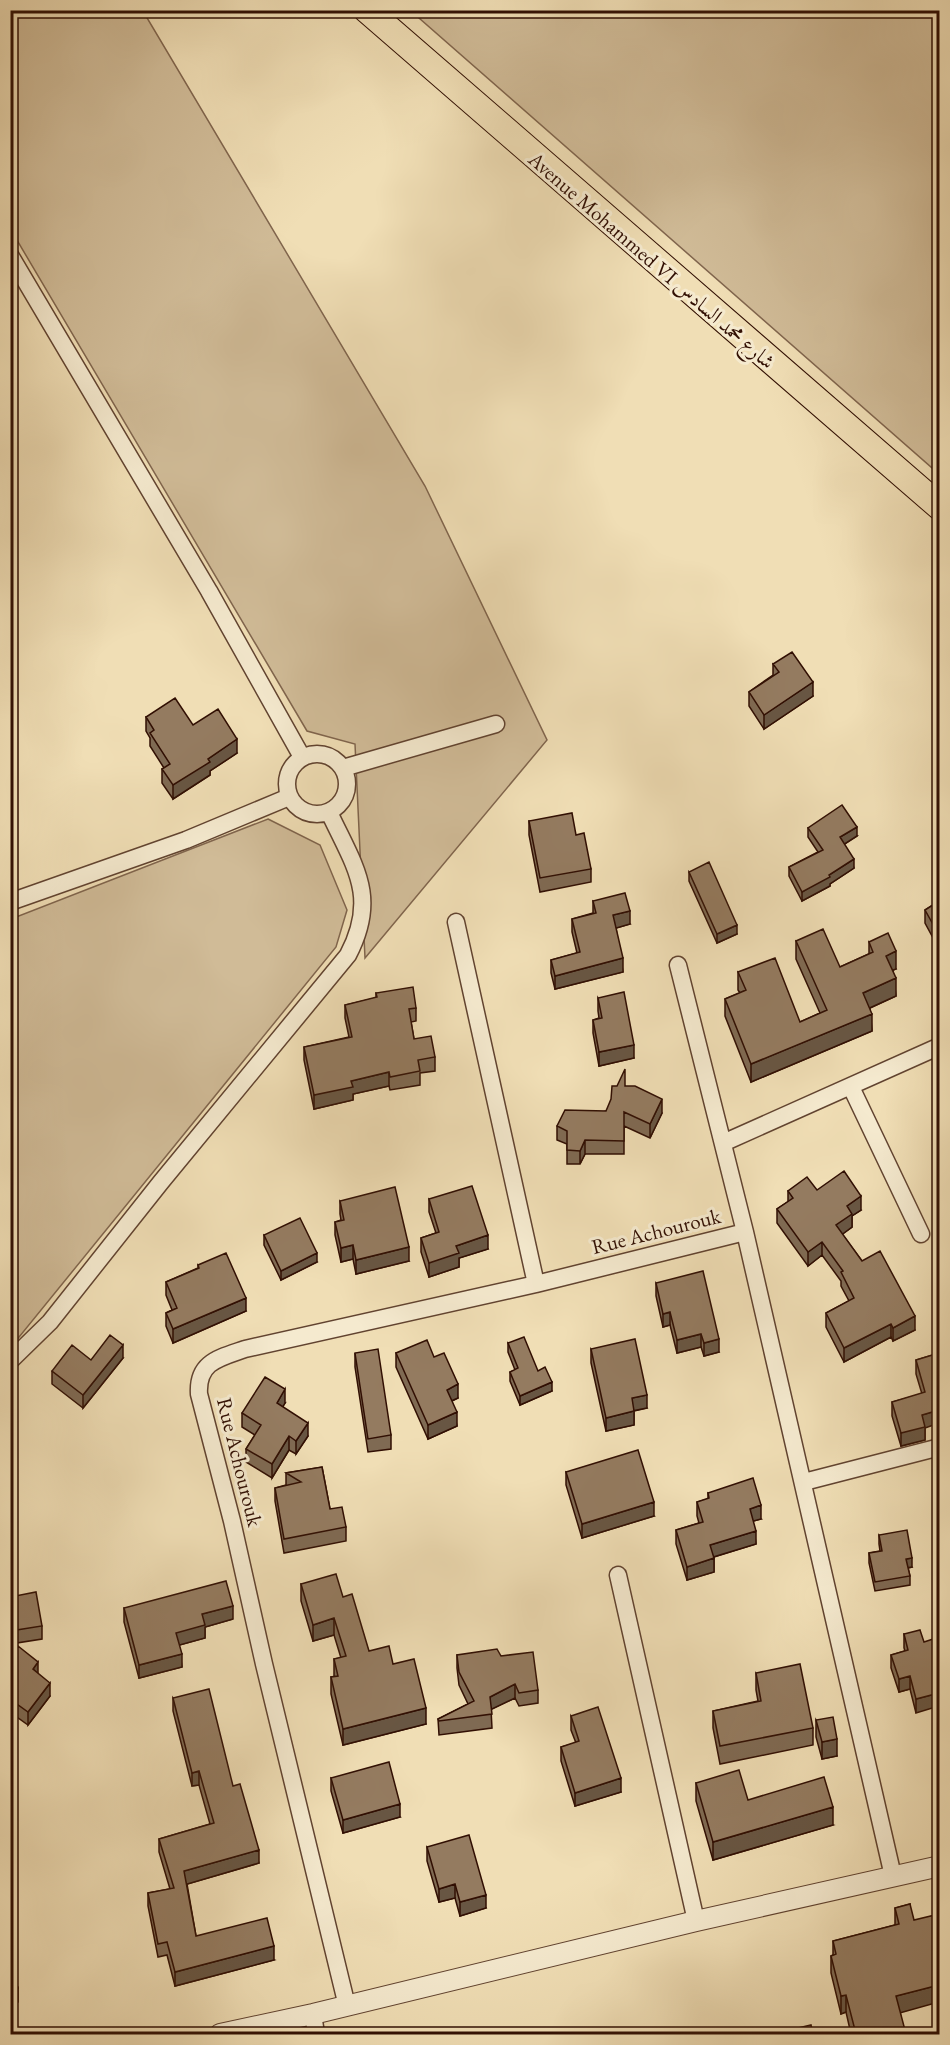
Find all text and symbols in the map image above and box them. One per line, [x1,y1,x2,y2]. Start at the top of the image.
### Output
street label: Avenue Mohammed VI شارع محمد السادس [519,145,781,378]
street label: Rue Achourouk [589,1202,724,1260]
street label: Rue Achourouk [211,1395,269,1530]

